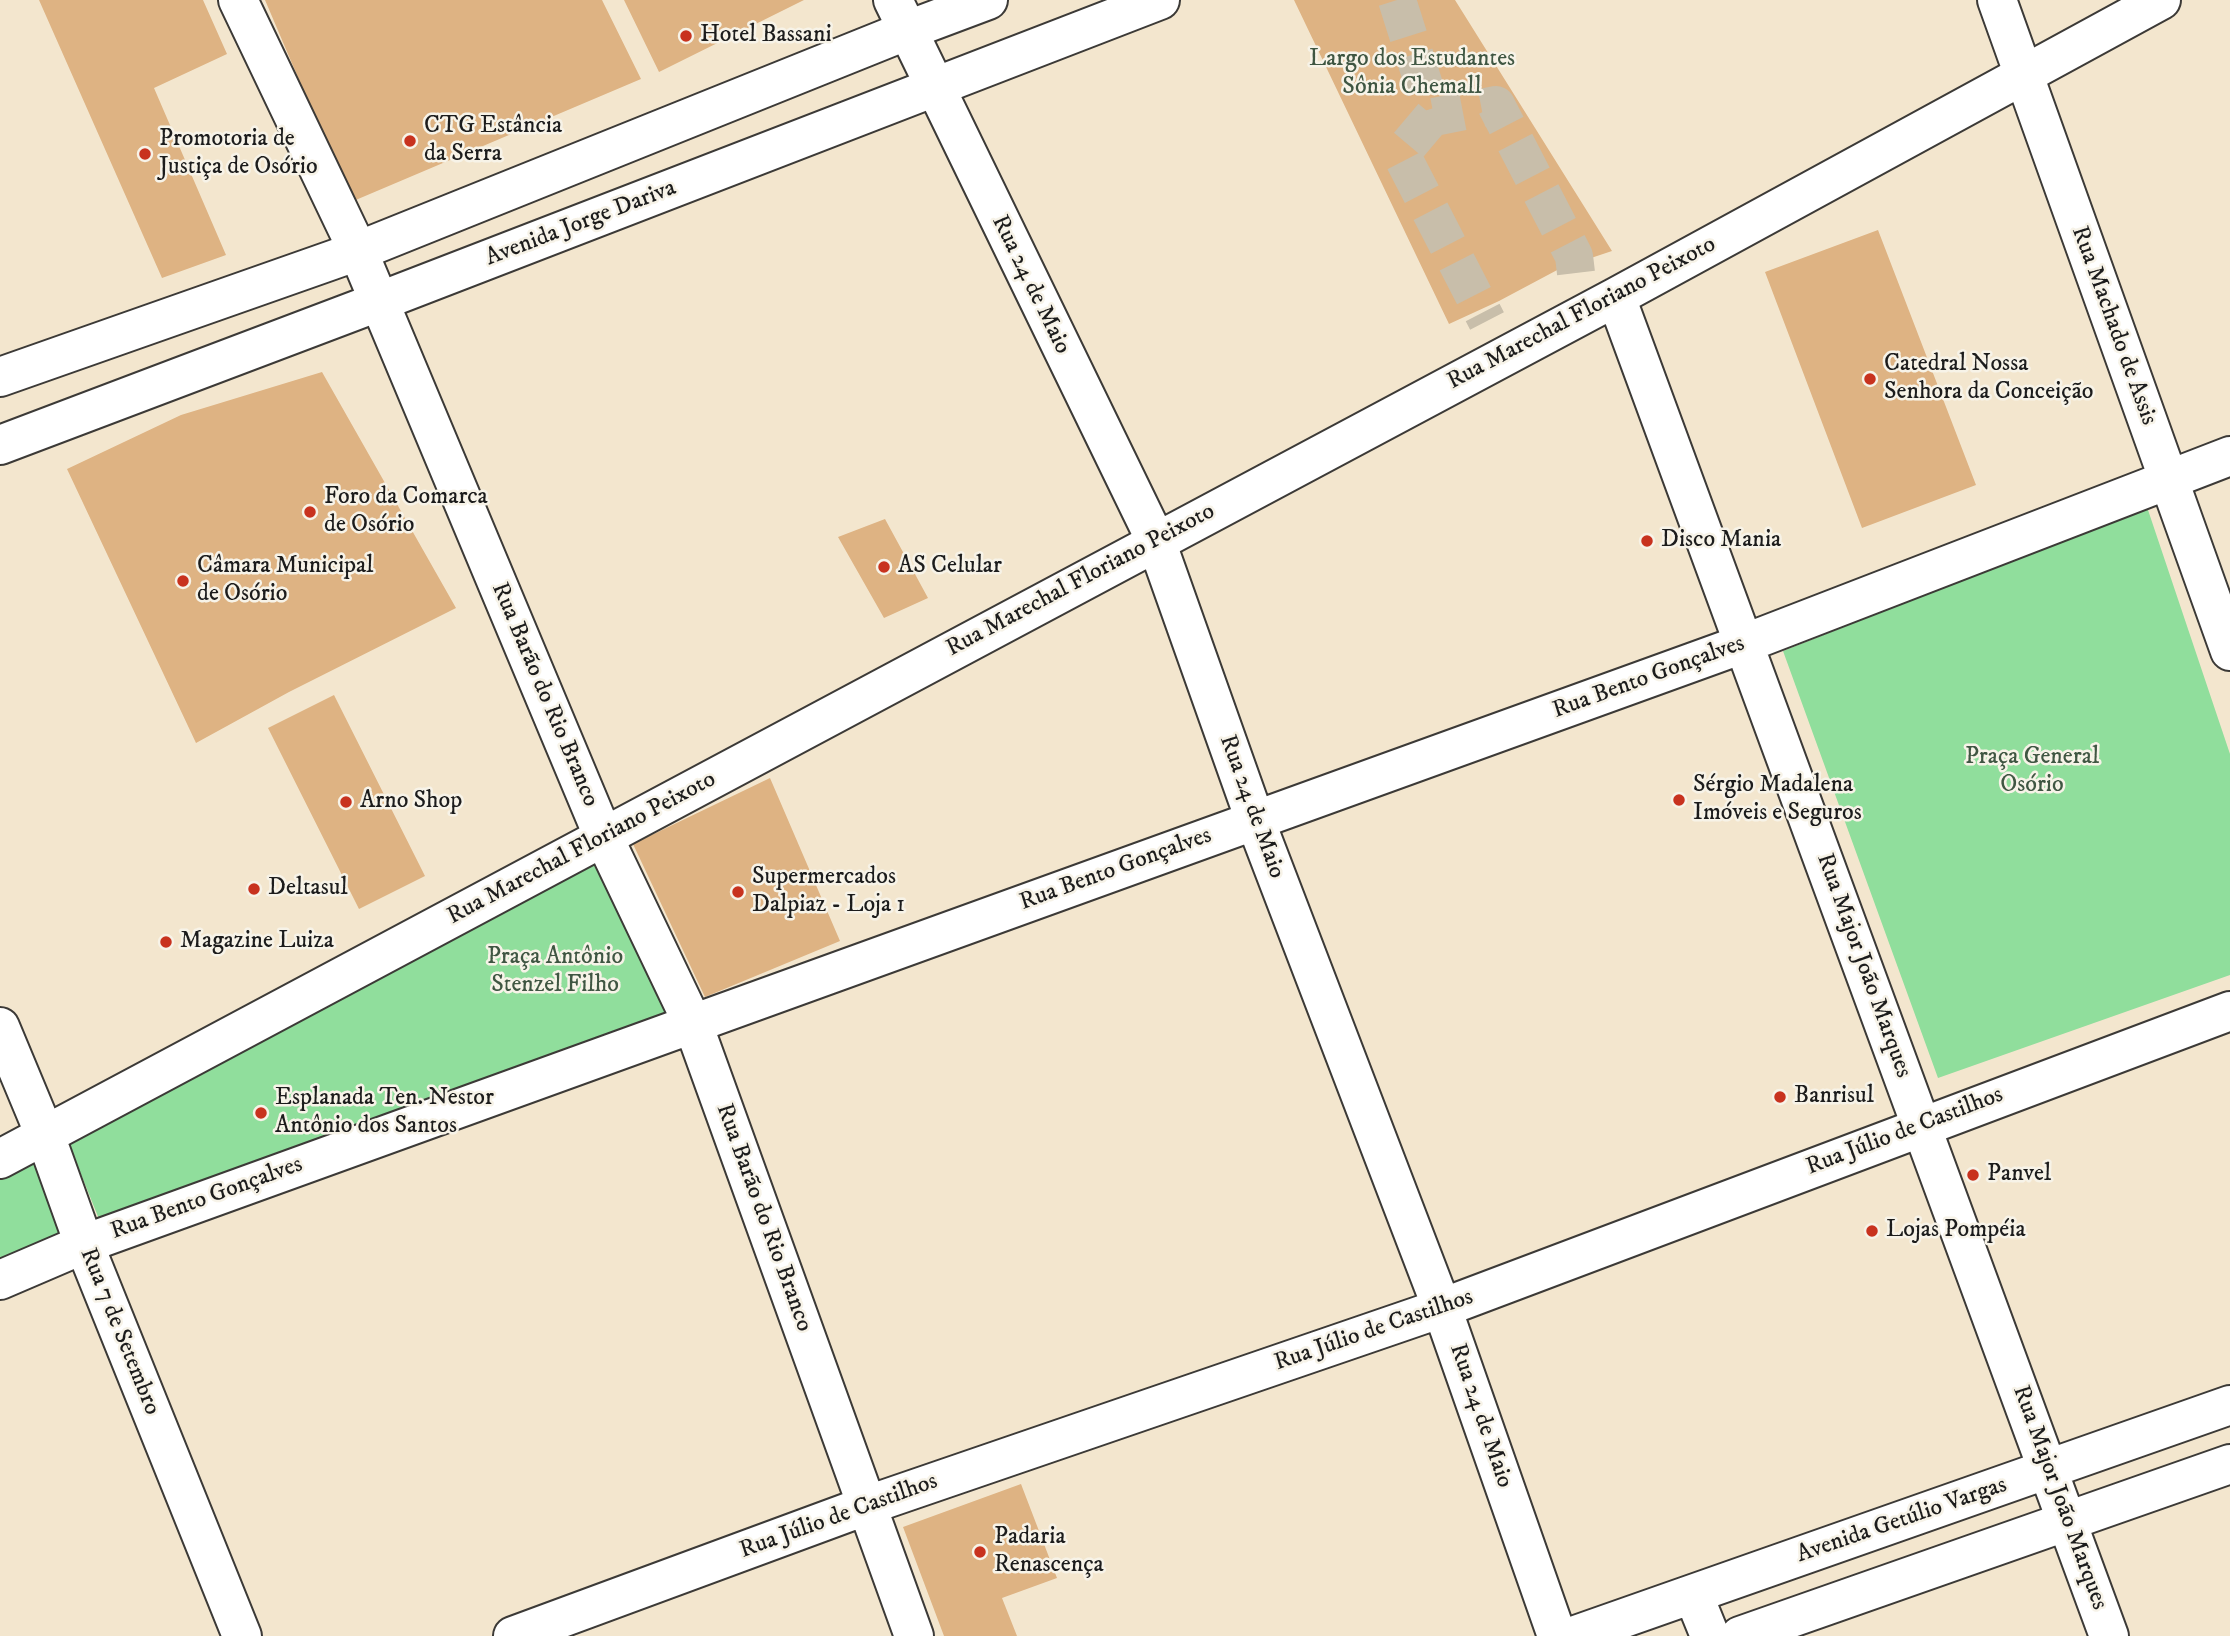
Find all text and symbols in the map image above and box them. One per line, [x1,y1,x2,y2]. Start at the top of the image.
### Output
place label: Hotel Bassani [700,22,832,50]
marker: Hotel Bassani [678,28,694,44]
park label: Largo dos Estudantes Sônia Chemall [1309,46,1515,102]
place label: CTG Estância da Serra [424,113,562,169]
place label: Promotoria de Justiça de Osório [159,126,318,182]
marker: CTG Estância da Serra [402,133,418,149]
marker: Promotoria de Justiça de Osório [137,146,153,162]
street label: Avenida Jorge Dariva [482,174,680,274]
street label: Rua 24 de Maio [984,211,1076,359]
street label: Rua Machado de Assis [2064,223,2162,429]
street label: Rua Marechal Floriano Peixoto [1443,231,1721,397]
place label: Catedral Nossa Senhora da Conceição [1884,351,2093,407]
marker: Catedral Nossa Senhora da Conceição [1862,371,1878,387]
place label: Foro da Comarca de Osório [324,484,488,540]
street label: Rua Marechal Floriano Peixoto [942,498,1220,664]
marker: Foro da Comarca de Osório [302,504,318,520]
place label: Disco Mania [1661,527,1781,555]
marker: Disco Mania [1639,533,1655,549]
place label: Câmara Municipal de Osório [197,553,374,609]
place label: AS Celular [898,553,1002,581]
marker: AS Celular [876,559,892,575]
marker: Câmara Municipal de Osório [175,573,191,589]
street label: Rua Barão do Rio Branco [484,579,604,811]
street label: Rua Bento Gonçalves [1549,630,1749,726]
street label: Rua 24 de Maio [1212,731,1290,883]
park label: Praça General Osório [1965,744,2099,800]
street label: Rua Marechal Floriano Peixoto [443,766,721,932]
place label: Sérgio Madalena Imóveis e Seguros [1693,772,1862,828]
place label: Arno Shop [360,788,462,816]
marker: Sérgio Madalena Imóveis e Seguros [1671,792,1687,808]
marker: Arno Shop [338,794,354,810]
street label: Rua Bento Gonçalves [1016,822,1216,918]
street label: Rua Major João Marques [1809,850,1917,1082]
place label: Supermercados Dalpiaz - Loja 1 [752,864,905,920]
place label: Deltasul [268,875,348,903]
marker: Deltasul [246,881,262,897]
marker: Supermercados Dalpiaz - Loja 1 [730,884,746,900]
place label: Magazine Luiza [180,928,334,956]
marker: Magazine Luiza [158,934,174,950]
park label: Praça Antônio Stenzel Filho [487,944,623,1000]
street label: Rua Júlio de Castilhos [1803,1081,2007,1183]
place label: Banrisul [1794,1083,1874,1111]
place label: Esplanada Ten. Nestor Antônio dos Santos [275,1085,494,1141]
marker: Banrisul [1772,1089,1788,1105]
street label: Rua Barão do Rio Branco [708,1100,818,1336]
marker: Esplanada Ten. Nestor Antônio dos Santos [253,1105,269,1121]
street label: Rua Bento Gonçalves [107,1151,307,1247]
place label: Panvel [1987,1161,2051,1189]
marker: Panvel [1965,1167,1981,1183]
place label: Lojas Pompéia [1886,1217,2026,1245]
marker: Lojas Pompéia [1864,1223,1880,1239]
street label: Rua 7 de Setembro [72,1244,166,1420]
street label: Rua Júlio de Castilhos [1271,1283,1477,1379]
street label: Rua 24 de Maio [1442,1340,1518,1492]
street label: Rua Major João Marques [2005,1382,2113,1614]
street label: Rua Júlio de Castilhos [736,1468,942,1566]
street label: Avenida Getúlio Vargas [1793,1472,2011,1570]
place label: Padaria Renascença [994,1524,1104,1580]
marker: Padaria Renascença [972,1544,988,1560]

